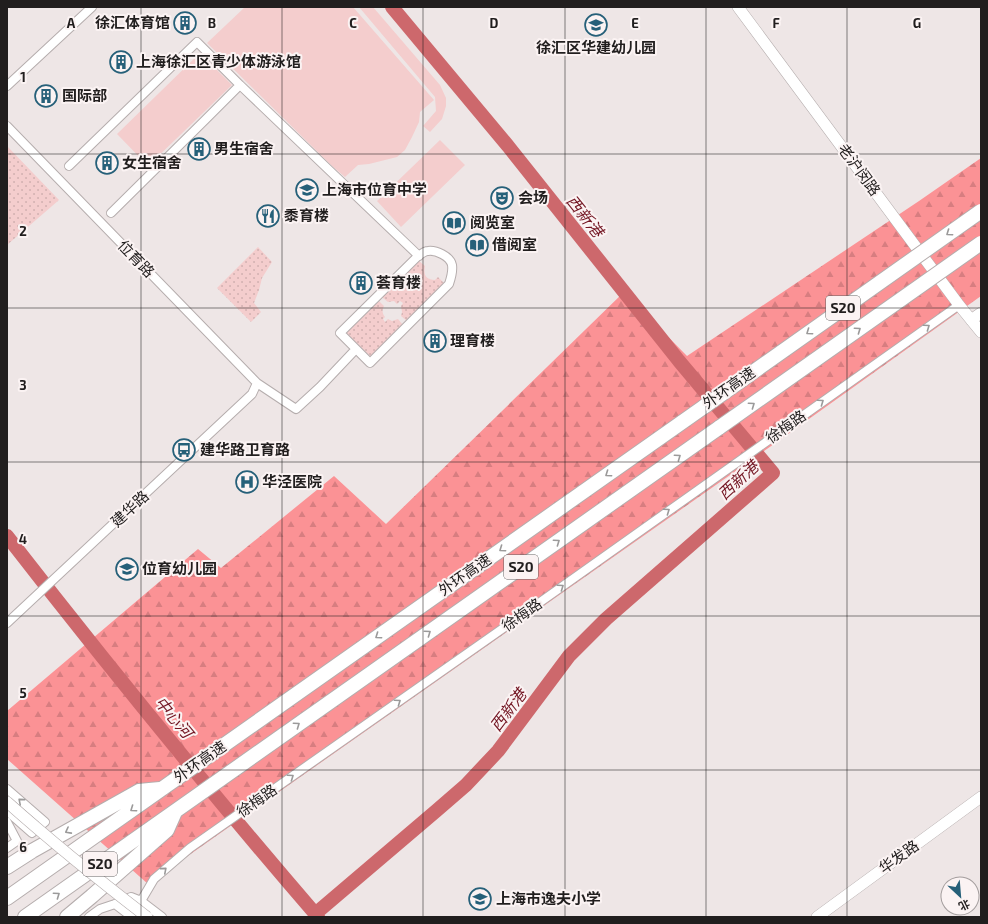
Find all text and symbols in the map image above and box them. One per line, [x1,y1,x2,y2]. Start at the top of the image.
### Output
building icon: 徐汇体育馆 [172,10,198,36]
school or university icon: 徐汇区华建幼儿园 [583,12,609,38]
place label: 徐汇体育馆 [95,13,170,31]
text: A [67,15,76,31]
text: B [208,15,216,31]
text: C [349,15,357,31]
text: D [490,15,499,31]
text: E [631,15,639,31]
text: F [772,15,780,31]
text: G [913,15,921,31]
place label: 徐汇区华建幼儿园 [536,38,656,56]
building icon: 上海徐汇区青少体游泳馆 [108,49,134,75]
place label: 上海徐汇区青少体游泳馆 [136,52,301,70]
text: 1 [20,69,26,85]
building icon: 国际部 [33,83,59,109]
place label: 国际部 [62,86,107,104]
building icon: 男生宿舍 [186,136,212,162]
place label: 男生宿舍 [214,139,274,157]
street label: 老沪闵路 [835,140,885,199]
building icon: 女生宿舍 [94,150,120,176]
place label: 女生宿舍 [122,153,182,171]
school or university icon: 上海市位育中学 [294,177,320,203]
place label: 上海市位育中学 [322,180,427,198]
theatre icon: 会场 [489,185,515,211]
place label: 会场 [518,188,548,206]
water label: 西新港 [563,191,609,242]
restaurant icon: 黍育楼 [255,203,281,229]
place label: 黍育楼 [284,206,329,224]
library icon: 阅览室 [441,210,467,236]
place label: 阅览室 [470,213,515,231]
text: 2 [19,223,27,239]
one-way arrow [946,228,953,236]
library icon: 借阅室 [464,232,490,258]
place label: 借阅室 [492,235,537,253]
street label: 位育路 [115,236,159,281]
building icon: 荟育楼 [348,270,374,296]
place label: 荟育楼 [376,273,421,291]
road number: S20 [826,296,860,320]
one-way arrow [923,324,930,332]
one-way arrow [854,327,861,335]
building icon: 理育楼 [422,328,448,354]
one-way arrow [806,328,813,335]
place label: 理育楼 [450,331,495,349]
street label: 外环高速 [699,363,758,412]
text: 3 [19,377,27,393]
one-way arrow [816,400,823,407]
one-way arrow [747,403,754,410]
street label: 徐梅路 [762,406,809,446]
bus stop icon: 建华路卫育路 [171,437,197,463]
place label: 建华路卫育路 [200,440,290,458]
one-way arrow [674,454,681,462]
water label: 西新港 [714,455,763,503]
hospital icon: 华泾医院 [234,469,260,495]
one-way arrow [605,469,612,477]
place label: 华泾医院 [262,472,322,490]
street label: 建华路 [107,486,152,530]
one-way arrow [663,508,670,516]
text: 4 [19,531,27,547]
one-way arrow [553,539,560,547]
one-way arrow [499,544,506,552]
street label: 外环高速 [435,550,494,599]
road number: S20 [504,555,538,579]
school or university icon: 位育幼儿园 [114,556,140,582]
place label: 位育幼儿园 [142,559,217,577]
one-way arrow [557,584,564,592]
street label: 徐梅路 [498,594,545,634]
one-way arrow [424,630,431,638]
one-way arrow [375,632,382,639]
water label: 西新港 [486,683,531,735]
text: 5 [19,685,27,701]
water label: 中心河 [152,692,199,743]
one-way arrow [394,699,401,707]
one-way arrow [293,723,300,730]
street label: 外环高速 [170,737,229,786]
one-way arrow [287,775,294,782]
street label: 徐梅路 [233,780,280,820]
one-way arrow [19,799,26,806]
one-way arrow [130,804,137,811]
one-way arrow [64,826,72,834]
street label: 华发路 [875,836,922,877]
text: 6 [19,839,27,855]
road number: S20 [83,852,117,876]
one-way arrow [160,868,167,875]
north arrow [940,876,980,916]
school or university icon: 上海市逸夫小学 [467,886,493,912]
place label: 上海市逸夫小学 [496,889,601,907]
one-way arrow [53,892,60,900]
text: 北 [957,897,972,914]

